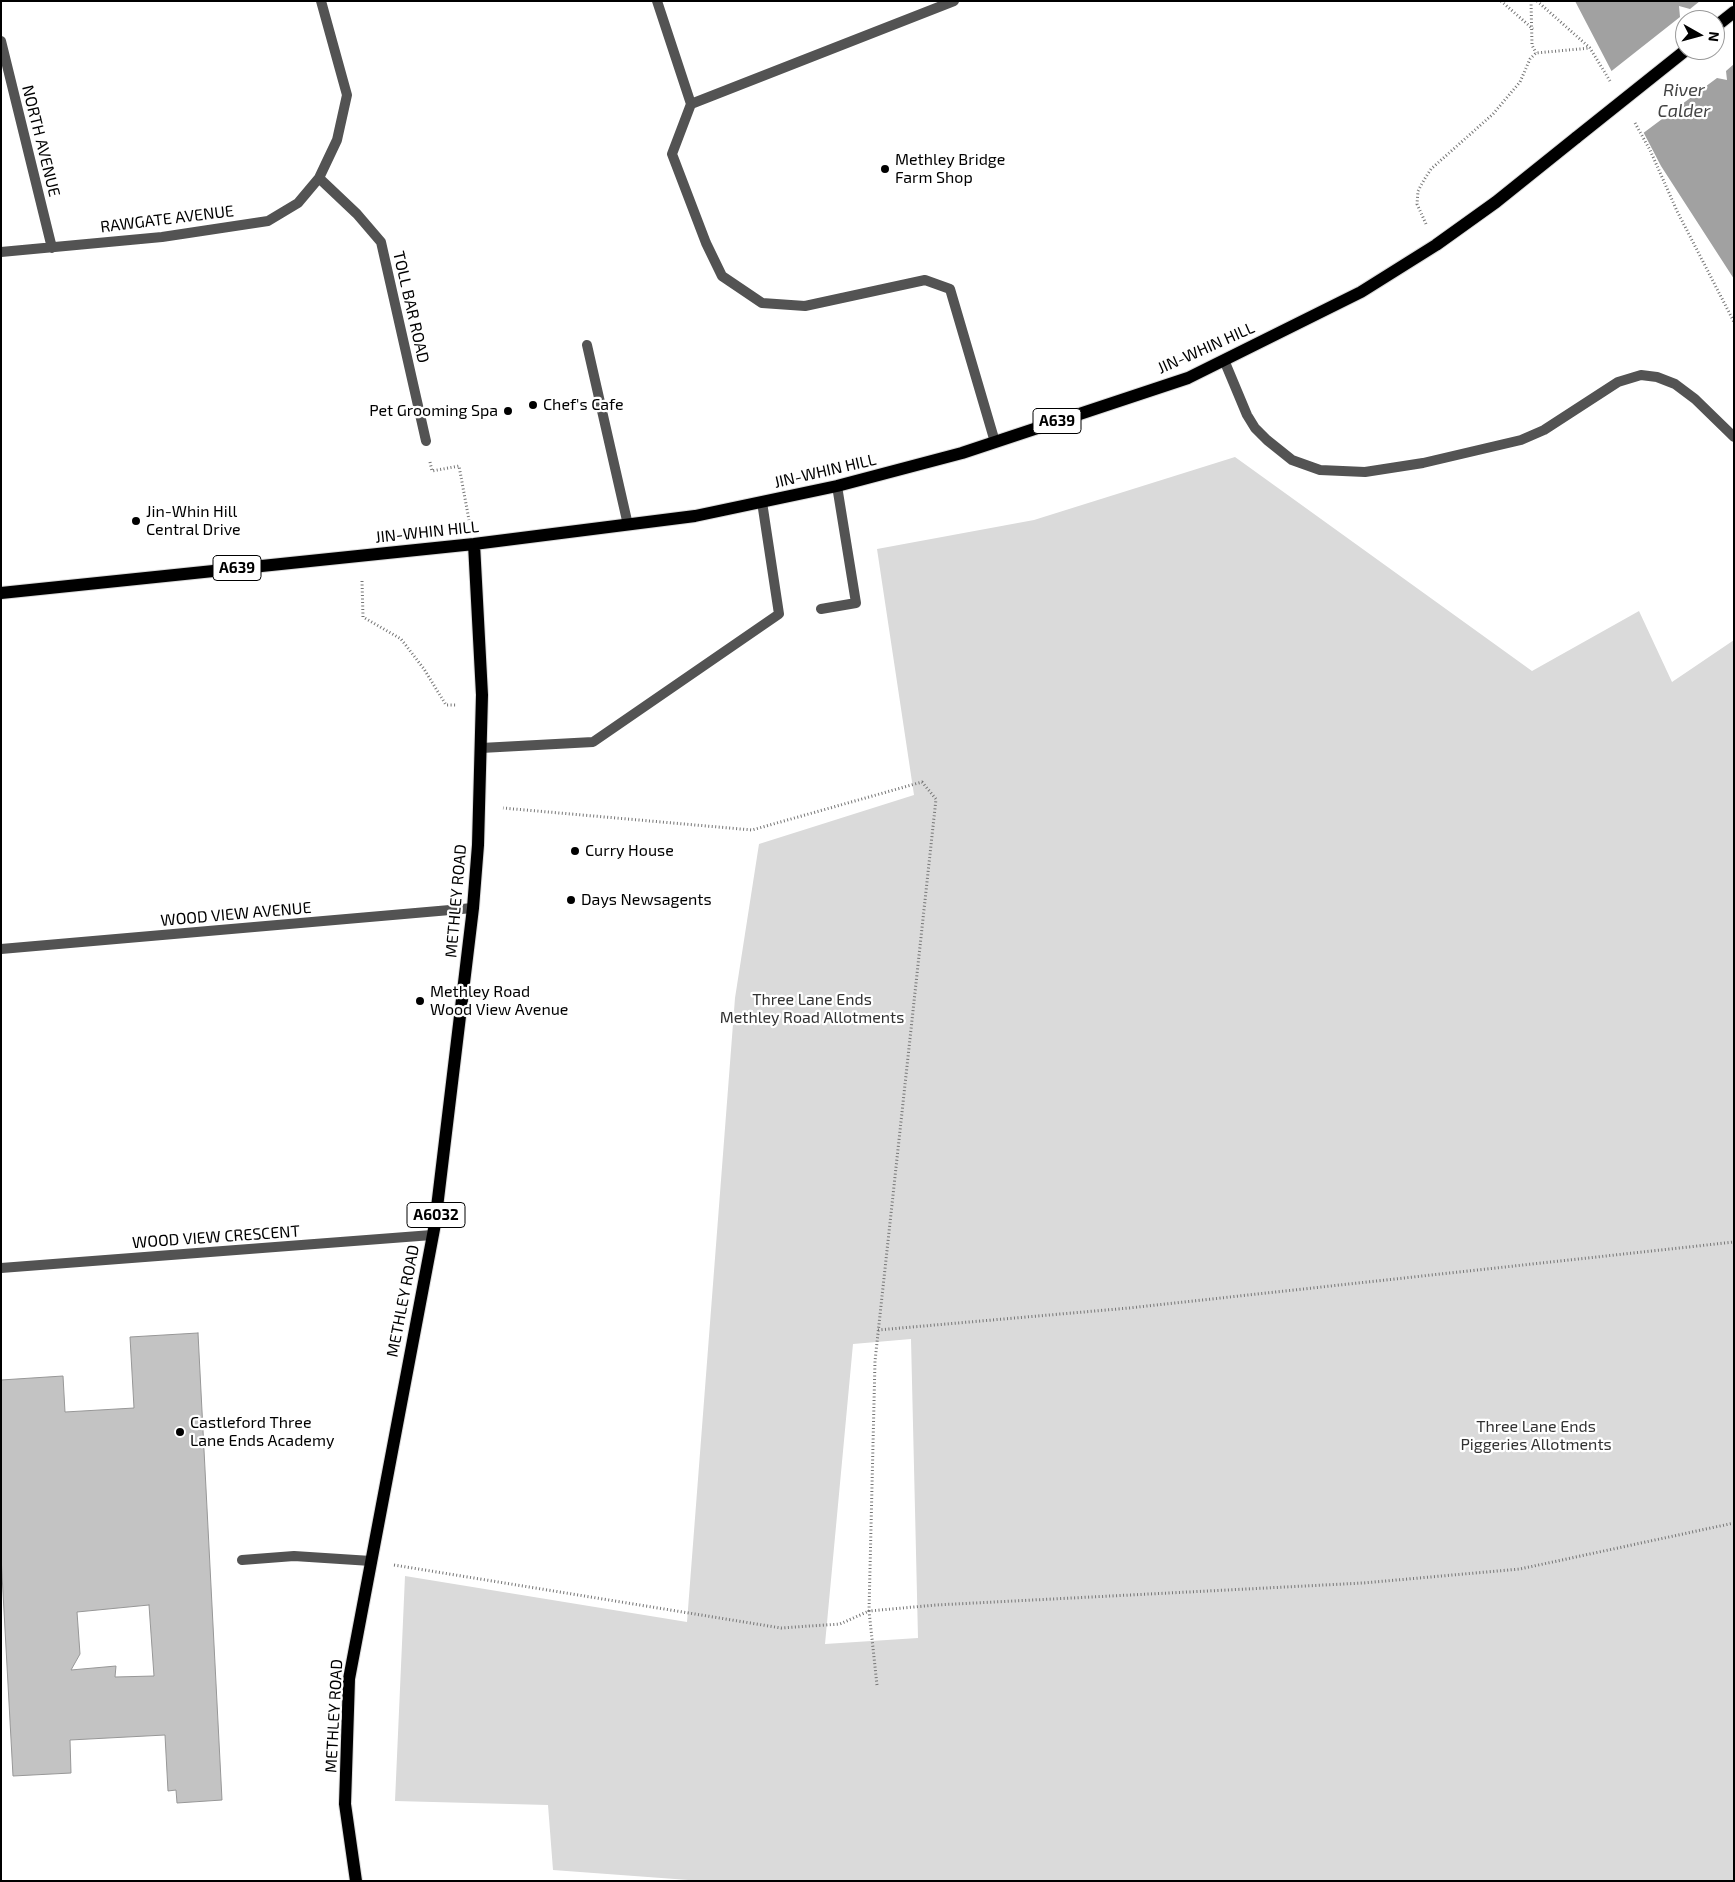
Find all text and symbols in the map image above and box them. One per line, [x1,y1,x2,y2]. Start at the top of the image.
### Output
north arrow [1675,10,1725,60]
text: N [1705,31,1723,43]
water label: River Calder [1658,79,1710,122]
street label: NORTH AVENUE [18,83,64,199]
place label: Methley Bridge Farm Shop [895,150,1005,188]
marker: Methley Bridge Farm Shop [879,163,891,175]
street label: RAWGATE AVENUE [99,201,235,237]
street label: TOLL BAR ROAD [389,249,433,365]
street label: JIN-WHIN HILL [1155,318,1257,378]
place label: Chef's Cafe [543,395,624,415]
marker: Chef's Cafe [527,399,539,411]
place label: Pet Grooming Spa [369,401,498,421]
marker: Pet Grooming Spa [502,405,514,417]
road number: A639 [1033,408,1081,434]
street label: JIN-WHIN HILL [772,450,878,492]
place label: Jin-Whin Hill Central Drive [146,502,241,540]
marker: Jin-Whin Hill Central Drive [130,515,142,527]
street label: JIN-WHIN HILL [374,517,480,547]
road number: A639 [213,556,261,580]
place label: Curry House [585,841,674,861]
street label: METHLEY ROAD [441,843,471,959]
marker: Curry House [569,845,581,857]
place label: Days Newsagents [581,890,712,910]
marker: Days Newsagents [565,894,577,906]
street label: WOOD VIEW AVENUE [160,898,312,930]
place label: Methley Road Wood View Avenue [430,982,568,1020]
park label: Three Lane Ends Methley Road Allotments [720,990,904,1028]
marker: Methley Road Wood View Avenue [414,995,426,1007]
road number: A6032 [407,1202,465,1228]
street label: WOOD VIEW CRESCENT [132,1222,300,1252]
street label: METHLEY ROAD [383,1243,423,1359]
place label: Castleford Three Lane Ends Academy [190,1413,334,1451]
park label: Three Lane Ends Piggeries Allotments [1460,1417,1612,1455]
marker: Castleford Three Lane Ends Academy [174,1426,186,1438]
street label: METHLEY ROAD [321,1659,347,1773]

